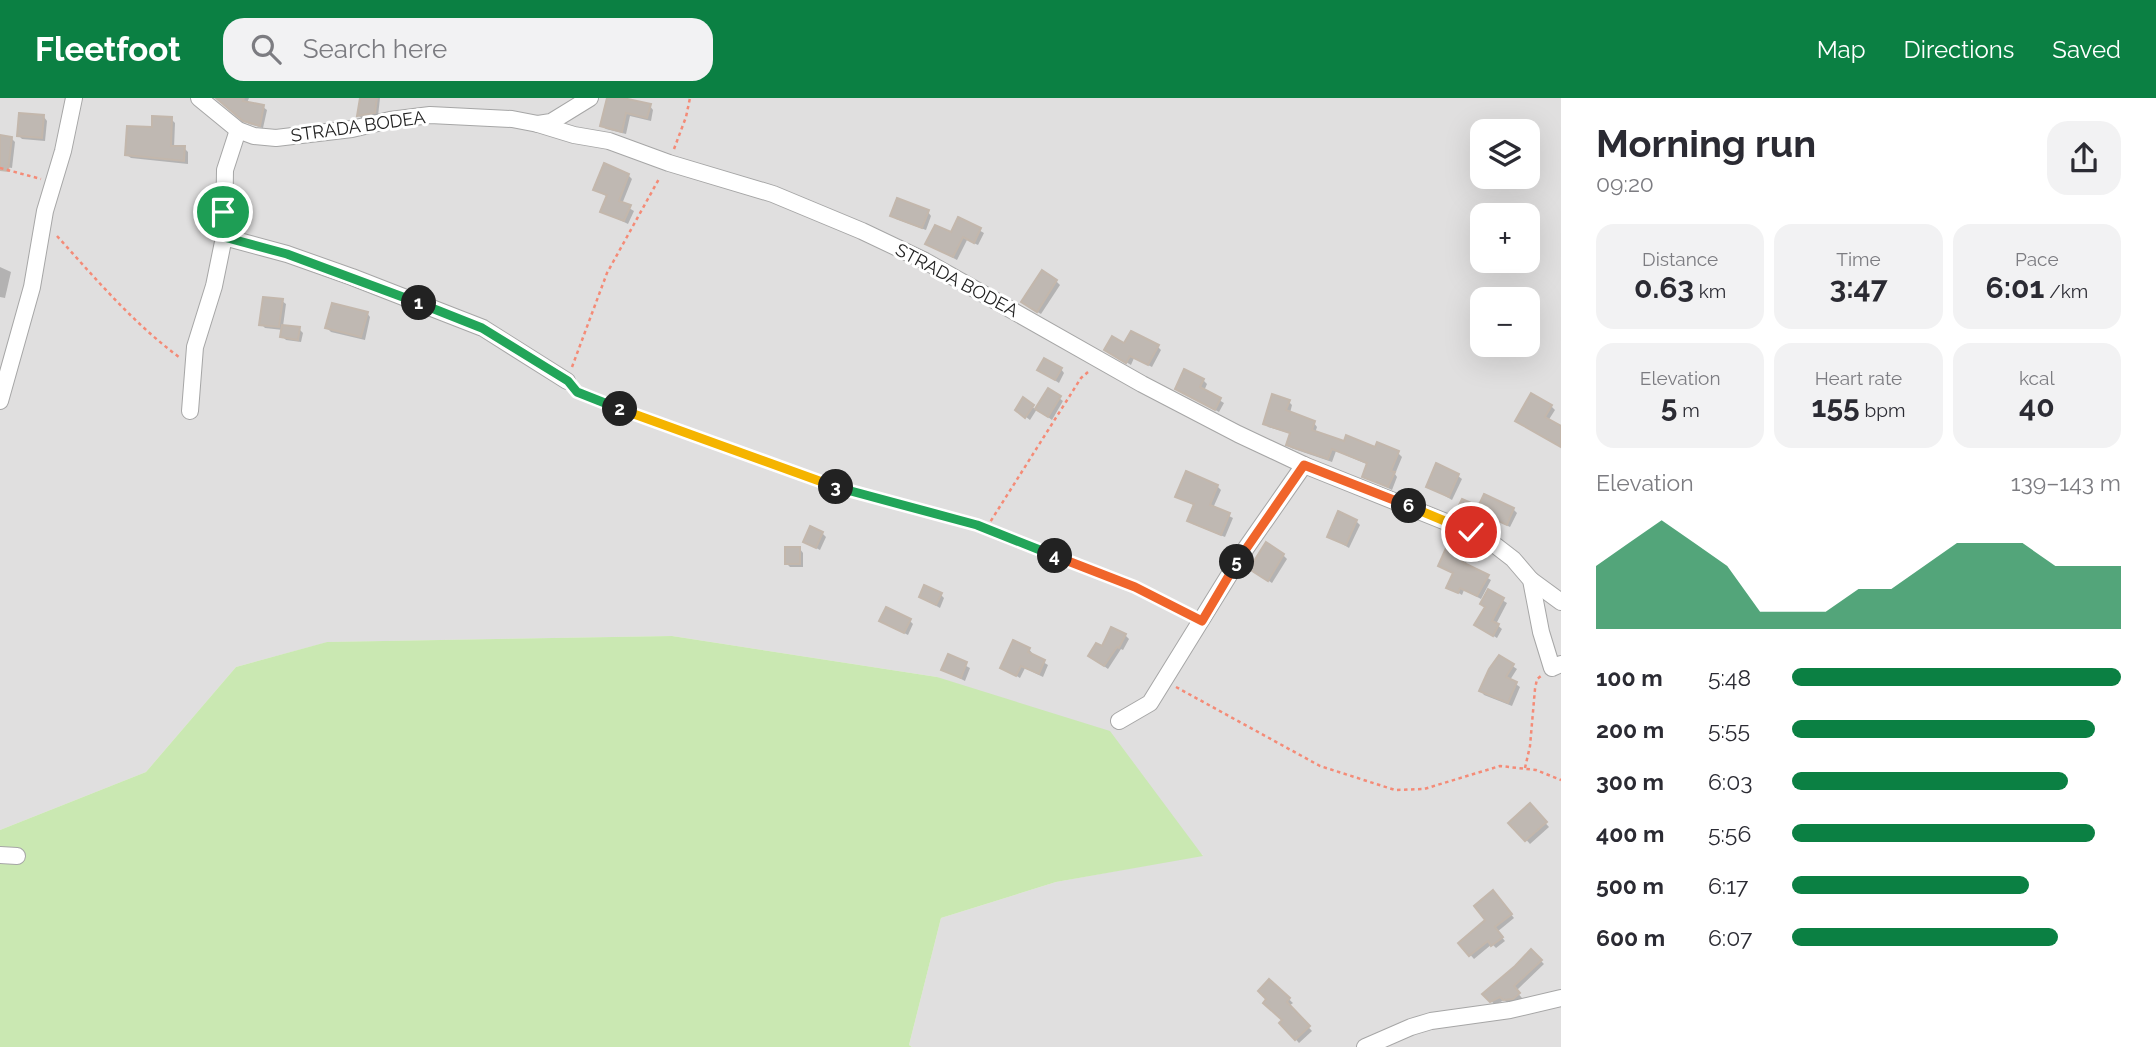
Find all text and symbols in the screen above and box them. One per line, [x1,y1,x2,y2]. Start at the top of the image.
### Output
search box [223,18,713,81]
text: Fleetfoot [35,30,181,69]
icon: search [247,30,285,68]
text: Search here [303,34,447,64]
text: Map [1817,35,1866,64]
text: Directions [1904,35,2014,64]
text: Saved [2052,35,2121,64]
street label: STRADA BODEA [289,106,427,146]
map controls [1470,119,1540,357]
button: layers [1470,119,1540,189]
text: Morning run [1596,121,1816,166]
button: share [2047,121,2121,195]
text: 09:20 [1596,170,1654,197]
pin [193,182,253,242]
icon: arrive [204,193,242,231]
button: + [1470,203,1540,273]
street label: STRADA BODEA [892,239,1022,321]
text: Distance [1642,248,1718,270]
text: Time [1836,248,1881,270]
text: Pace [2015,248,2059,270]
text: 0.63 [1634,270,1694,305]
text: 3:47 [1829,270,1888,305]
text: 6:01 [1985,270,2044,305]
text: km [1694,280,1726,302]
text: /km [2044,280,2088,302]
pin: 1 [402,286,436,320]
button: − [1470,287,1540,357]
text: 1 [414,291,423,313]
text: Elevation [1640,367,1721,389]
text: Heart rate [1815,367,1902,389]
text: kcal [2019,367,2055,389]
text: 5 [1661,389,1677,424]
text: 155 [1812,389,1860,424]
text: 40 [2019,389,2055,424]
pin: 2 [602,392,638,426]
text: 2 [614,397,625,419]
text: m [1677,399,1700,421]
text: bpm [1860,399,1905,421]
text: Elevation [1596,469,1694,496]
text: 139–143 m [2011,469,2121,496]
pin: 3 [818,470,854,504]
text: 3 [830,475,841,497]
pin: 6 [1392,488,1426,524]
text: 6 [1403,494,1414,516]
pin [1441,502,1501,562]
icon: check [1452,513,1490,551]
pin: 4 [1038,538,1072,574]
text: 4 [1049,544,1060,566]
pin: 5 [1220,545,1254,580]
text: 5 [1231,550,1242,572]
text: 100 m [1596,664,1663,691]
text: 5:48 [1708,664,1751,691]
text: 200 m [1596,716,1664,743]
text: 5:55 [1708,716,1750,743]
text: 300 m [1596,768,1664,795]
text: 6:03 [1708,768,1753,795]
text: 400 m [1596,820,1664,847]
text: 5:56 [1708,820,1751,847]
text: 500 m [1596,872,1664,899]
text: 6:17 [1708,872,1748,899]
text: 600 m [1596,924,1665,951]
text: 6:07 [1708,924,1752,951]

